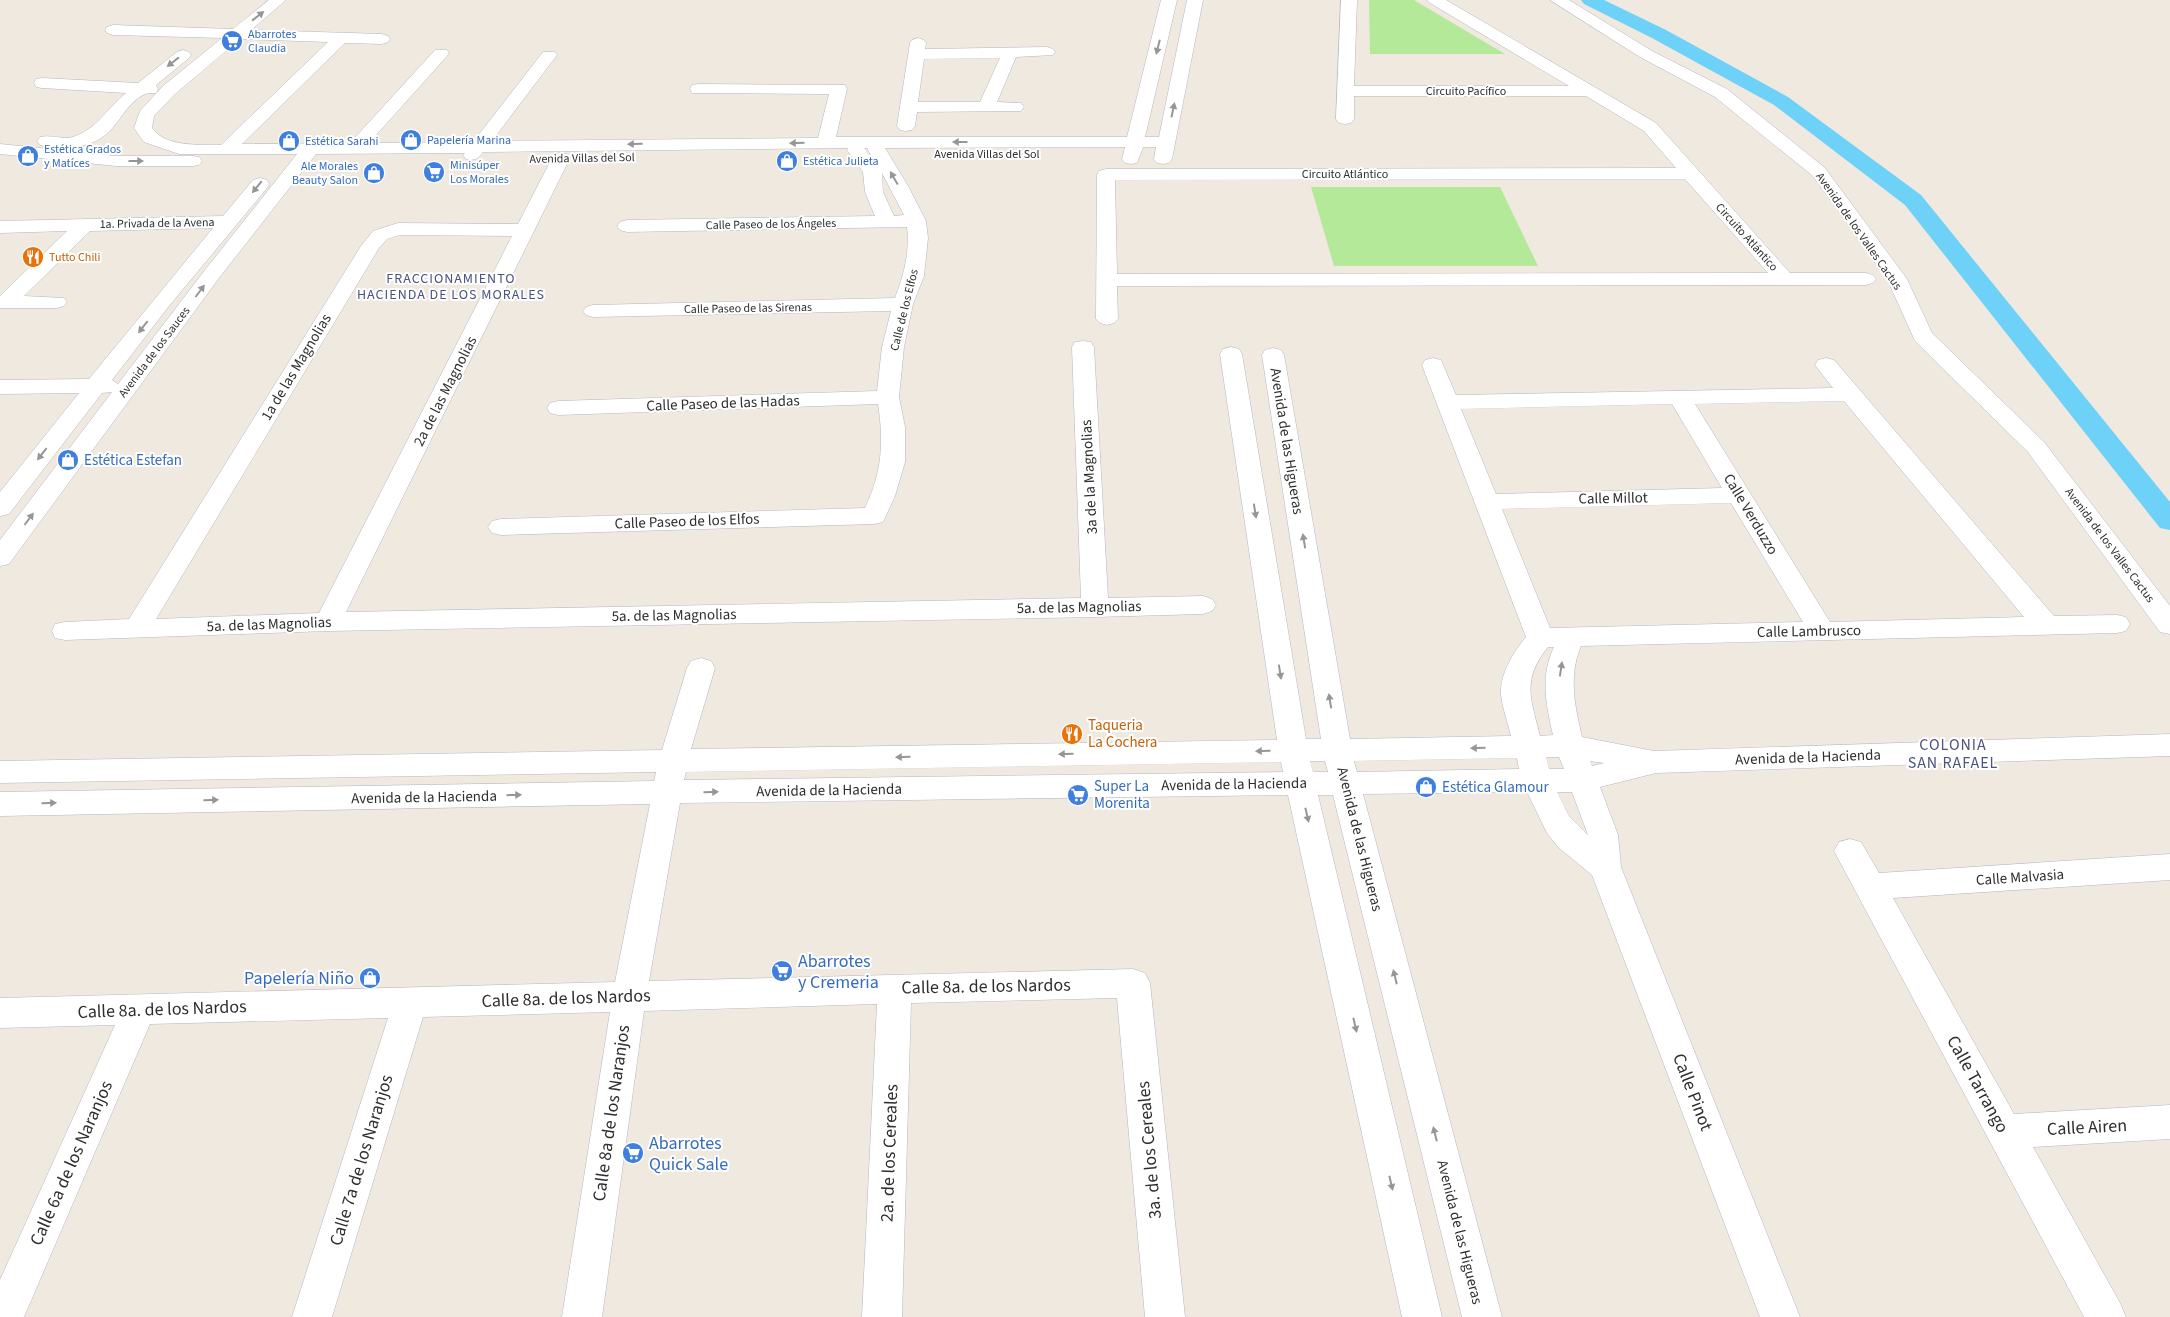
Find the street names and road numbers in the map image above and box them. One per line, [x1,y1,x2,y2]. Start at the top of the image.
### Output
street label: Circuito Pacífico [1426,83,1506,100]
street label: Avenida Villas del Sol [934,146,1040,163]
street label: Avenida Villas del Sol [529,149,635,168]
street label: Circuito Atlántico [1302,166,1388,183]
street label: Avenida de los Valles Cactus [1812,169,1906,293]
street label: Circuito Atlántico [1711,200,1782,275]
street label: 1a. Privada de la Avena [99,214,215,233]
street label: Calle Paseo de los Ángeles [706,215,836,234]
street label: Calle de los Elfos [886,267,923,353]
street label: Calle Paseo de las Sirenas [684,299,812,318]
street label: Avenida de los Sauces [115,303,194,401]
street label: 1a de las Magnolias [256,310,337,425]
street label: 2a de las Magnolias [409,332,482,450]
street label: Avenida de las Higueras [1265,366,1308,516]
street label: Calle Paseo de las Hadas [646,390,800,417]
street label: 3a de la Magnolias [1076,419,1103,535]
street label: Calle Verduzzo [1718,470,1783,559]
street label: Avenida de los Valles Cactus [2061,484,2158,606]
street label: Calle Millot [1578,487,1648,510]
street label: Calle Paseo de los Elfos [614,508,760,535]
street label: 5a. de las Magnolias [1016,596,1142,619]
street label: 5a. de las Magnolias [611,604,737,627]
street label: 5a. de las Magnolias [206,612,332,637]
street label: Calle Lambrusco [1757,620,1861,643]
street label: Avenida de la Hacienda [1735,744,1881,771]
street label: Avenida de las Higueras [1331,765,1388,913]
street label: Avenida de la Hacienda [1161,773,1307,796]
street label: Avenida de la Hacienda [756,779,902,802]
street label: Avenida de la Hacienda [351,786,497,809]
street label: Calle Malvasia [1975,864,2065,891]
street label: Calle 8a. de los Nardos [901,973,1071,1000]
street label: Calle 8a. de los Nardos [481,983,651,1014]
street label: Calle 8a. de los Nardos [77,994,247,1025]
street label: Calle 8a de los Naranjos [587,1023,636,1203]
street label: Calle Tarrango [1940,1031,2015,1138]
street label: Calle Pinot [1666,1050,1719,1134]
street label: Calle 7a de los Naranjos [324,1071,399,1249]
street label: Calle 6a de los Naranjos [24,1077,119,1250]
street label: 3a. de los Cereales [1131,1080,1168,1220]
street label: 2a. de los Cereales [875,1084,904,1222]
street label: Calle Airen [2046,1113,2128,1142]
street label: Avenida de las Higueras [1431,1158,1488,1306]

